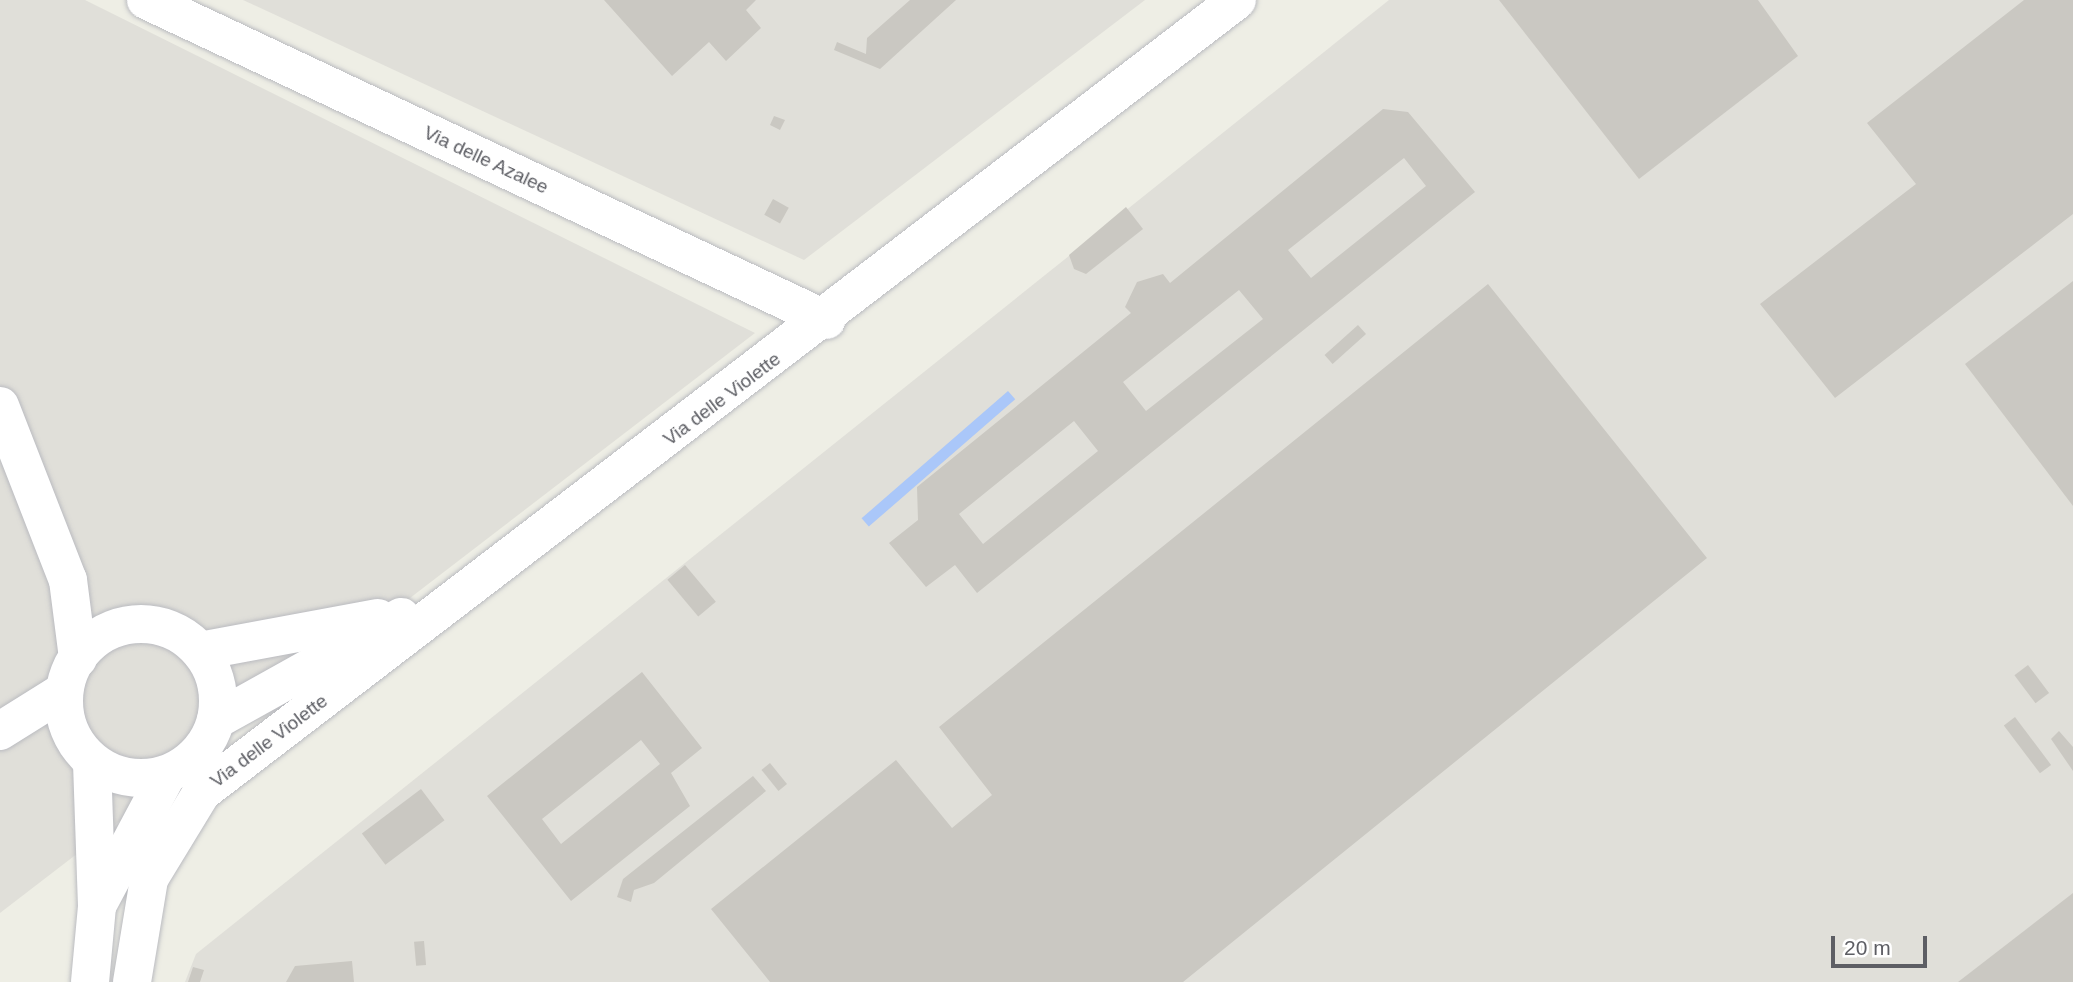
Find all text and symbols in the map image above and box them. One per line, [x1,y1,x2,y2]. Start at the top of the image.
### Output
street label: Via delle Azalee [420,121,552,199]
street label: Via delle Violette [659,348,785,450]
street label: Via delle Violette [206,690,332,792]
scale bar [1835,922,1931,966]
text: 20 m [1844,936,1891,959]

